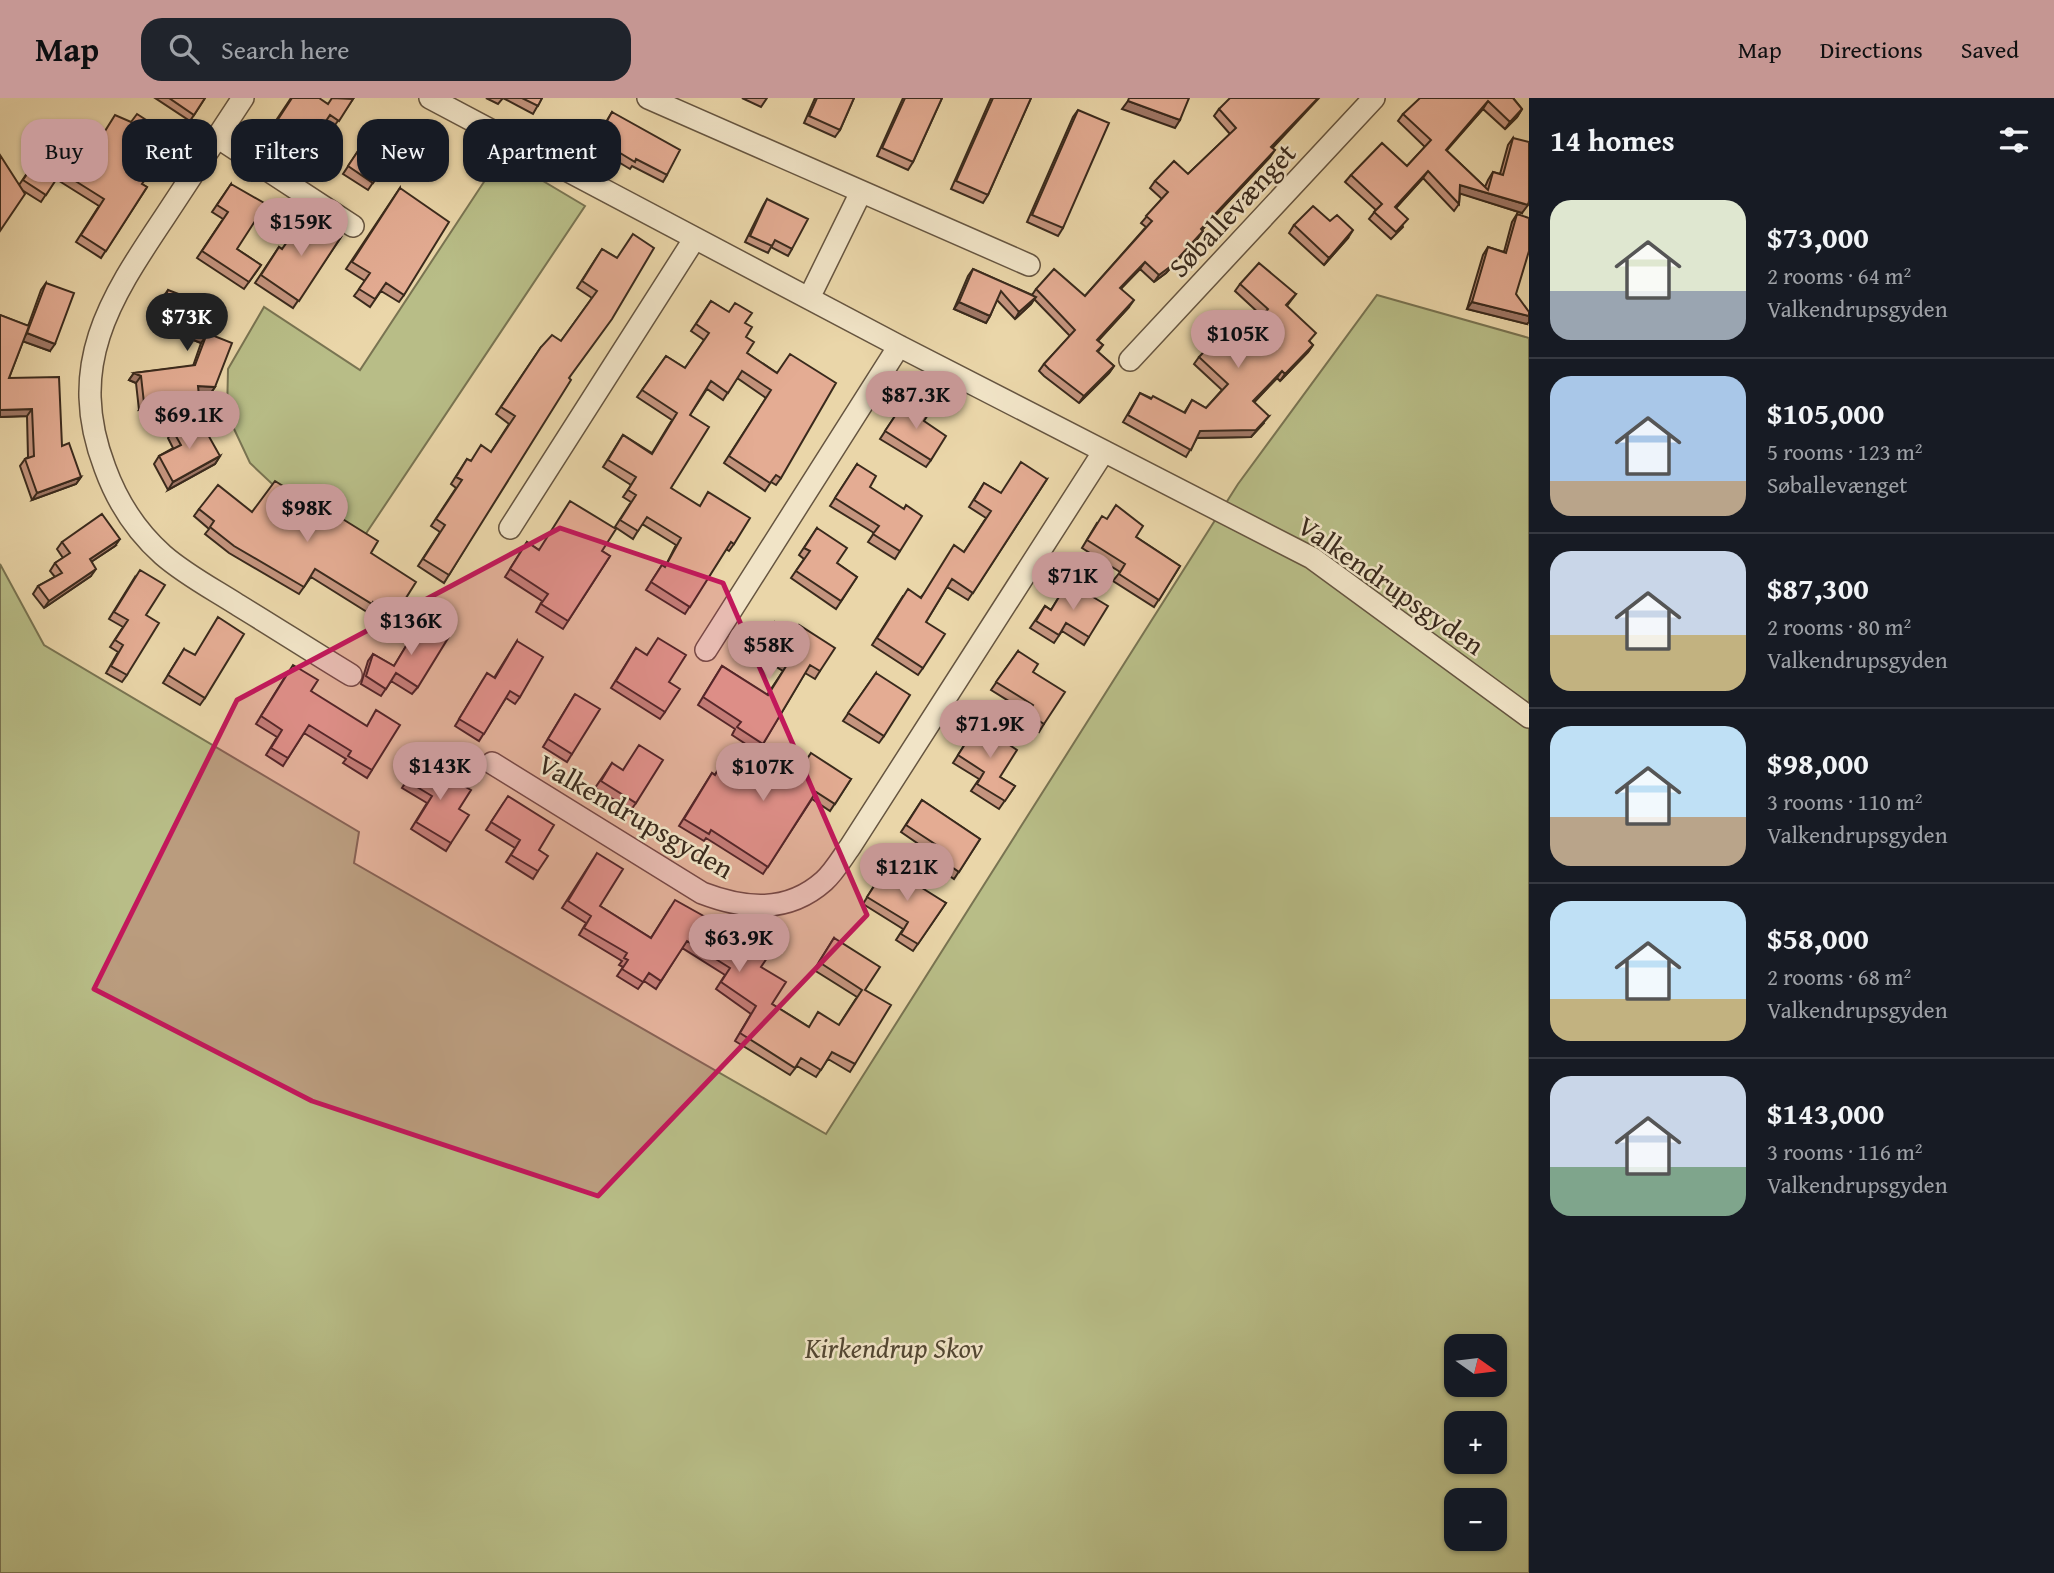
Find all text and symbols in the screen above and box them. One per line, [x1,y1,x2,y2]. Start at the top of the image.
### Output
search box [141,18,631,81]
text: Map [35,25,99,73]
icon: search [165,30,203,68]
text: Search here [221,30,349,69]
text: Map [1738,32,1782,67]
text: Directions [1820,32,1923,67]
text: Saved [1961,32,2019,67]
text: 14 homes [1550,118,1675,162]
chip: Buy [21,119,108,182]
chip: Rent [122,119,217,182]
chip: Filters [231,119,343,182]
chip: New [357,119,449,182]
chip: Apartment [463,119,621,182]
icon: filters [1995,121,2033,159]
street label: Søballevænget [1158,133,1305,286]
pin: $159K [252,198,350,258]
text: $159K [270,204,332,237]
text: $73,000 [1767,215,1869,259]
icon: home [1606,228,1690,312]
text: 2 rooms · 64 m² [1767,259,1911,292]
text: Valkendrupsgyden [1767,292,1948,325]
pin: $73K [146,294,228,353]
text: $73K [162,299,212,332]
pin: $105K [1189,310,1287,370]
text: $105K [1207,316,1269,349]
pin: $87.3K [859,372,973,431]
text: $87.3K [882,377,950,410]
text: $105,000 [1767,391,1884,435]
pin: $69.1K [132,392,246,451]
text: $69.1K [155,397,223,430]
icon: home [1606,404,1690,488]
text: 5 rooms · 123 m² [1767,435,1922,468]
text: Søballevænget [1767,468,1907,501]
pin: $98K [266,484,348,544]
text: $98K [282,490,332,523]
street label: Valkendrupsgyden [1289,505,1493,665]
pin: $71K [1032,552,1114,612]
text: $71K [1048,558,1098,591]
text: $87,300 [1767,566,1869,610]
icon: home [1606,579,1690,663]
pin: $136K [362,598,460,657]
text: $136K [380,603,442,636]
text: 2 rooms · 80 m² [1767,610,1911,643]
pin: $58K [728,622,810,681]
text: $58K [744,627,794,660]
text: Valkendrupsgyden [1767,643,1948,676]
pin: $71.9K [933,700,1047,760]
text: $71.9K [956,706,1024,739]
text: $98,000 [1767,741,1869,785]
pin: $143K [391,742,489,802]
street label: Valkendrupsgyden [531,743,742,888]
pin: $107K [714,744,812,803]
text: $143K [409,748,471,781]
text: $107K [732,749,794,782]
icon: home [1606,754,1690,838]
text: 3 rooms · 110 m² [1767,785,1922,818]
text: Valkendrupsgyden [1767,818,1948,851]
pin: $121K [858,844,956,903]
text: $121K [876,849,938,882]
pin: $63.9K [682,914,796,974]
text: $58,000 [1767,916,1869,960]
text: $63.9K [705,920,773,953]
icon: home [1606,929,1690,1013]
text: 2 rooms · 68 m² [1767,960,1911,993]
text: Valkendrupsgyden [1767,993,1948,1026]
text: $143,000 [1767,1091,1884,1135]
icon: home [1606,1104,1690,1188]
text: 3 rooms · 116 m² [1767,1135,1922,1168]
text: Valkendrupsgyden [1767,1168,1948,1201]
park label: Kirkendrup Skov [804,1327,983,1368]
north arrow [1444,1334,1507,1396]
map controls [1444,1334,1507,1551]
button: + [1444,1411,1507,1474]
button: − [1444,1488,1507,1551]

